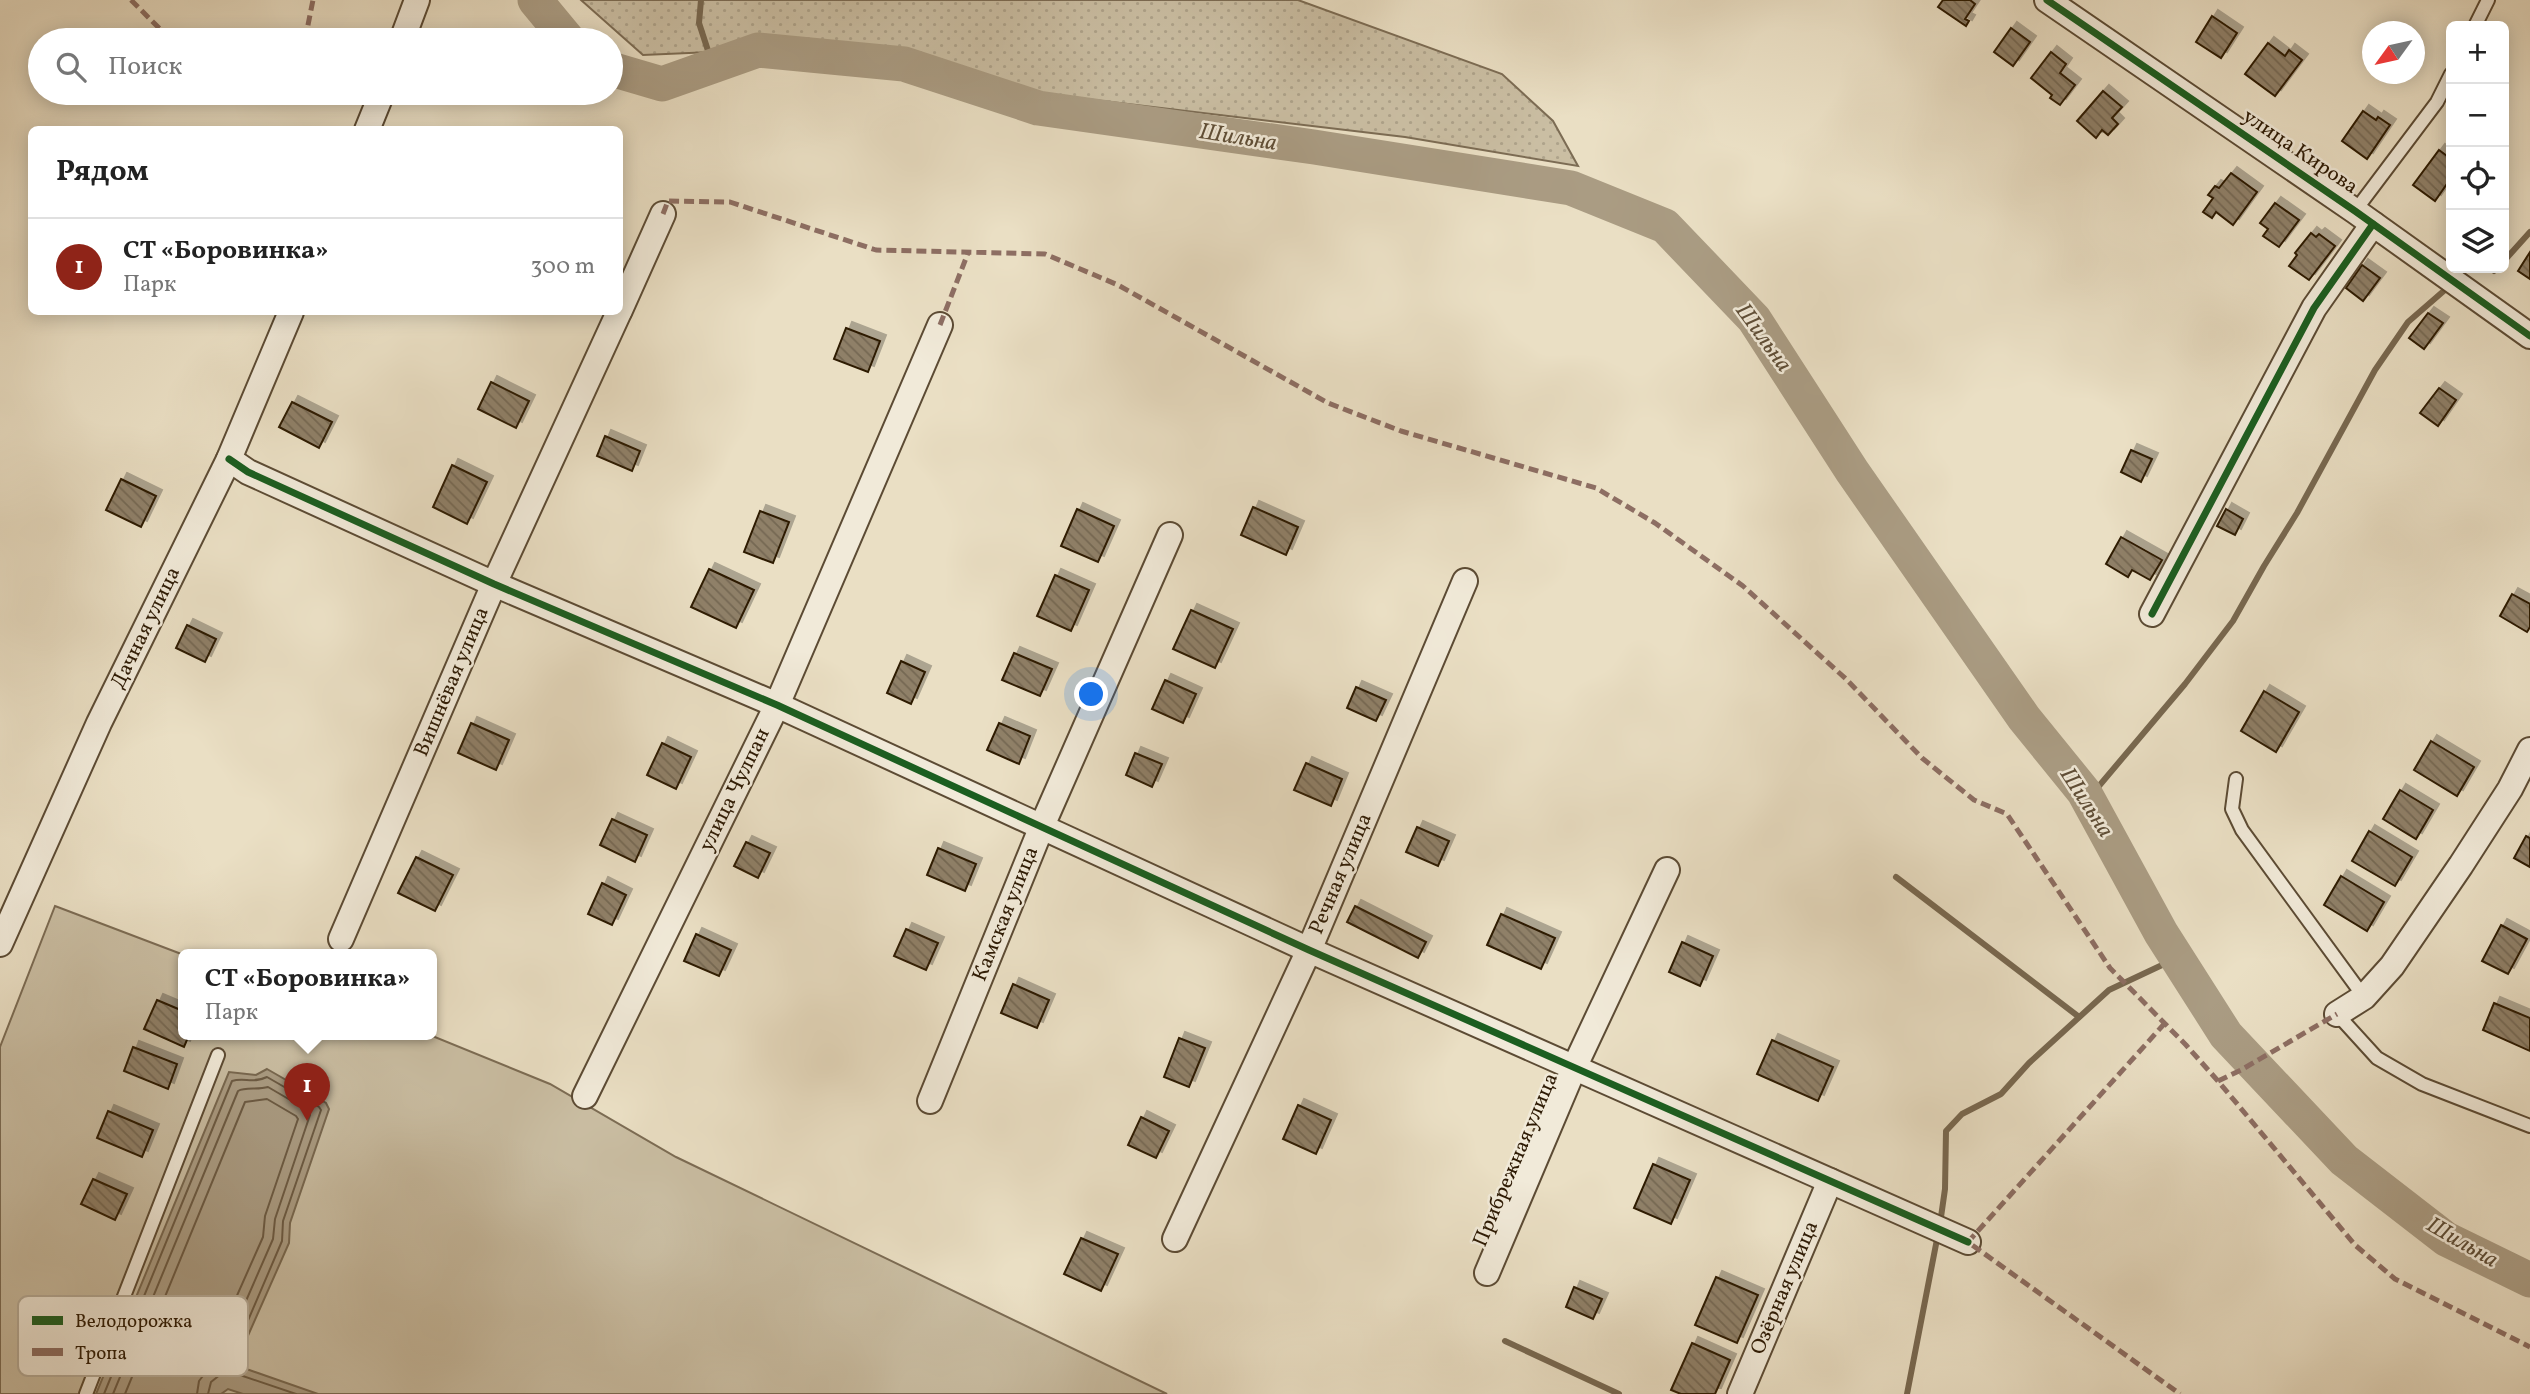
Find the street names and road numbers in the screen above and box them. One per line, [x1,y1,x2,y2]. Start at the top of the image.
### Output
street label: улица Кирова [2236,103,2364,201]
street label: Дачная улица [104,562,188,694]
street label: Вишнёвая улица [407,603,497,761]
street label: улица Чулпан [693,723,778,857]
street label: Речная улица [1302,809,1380,939]
street label: Камская улица [966,842,1046,986]
street label: Прибрежная улица [1466,1069,1566,1251]
street label: Озёрная улица [1744,1217,1826,1359]

